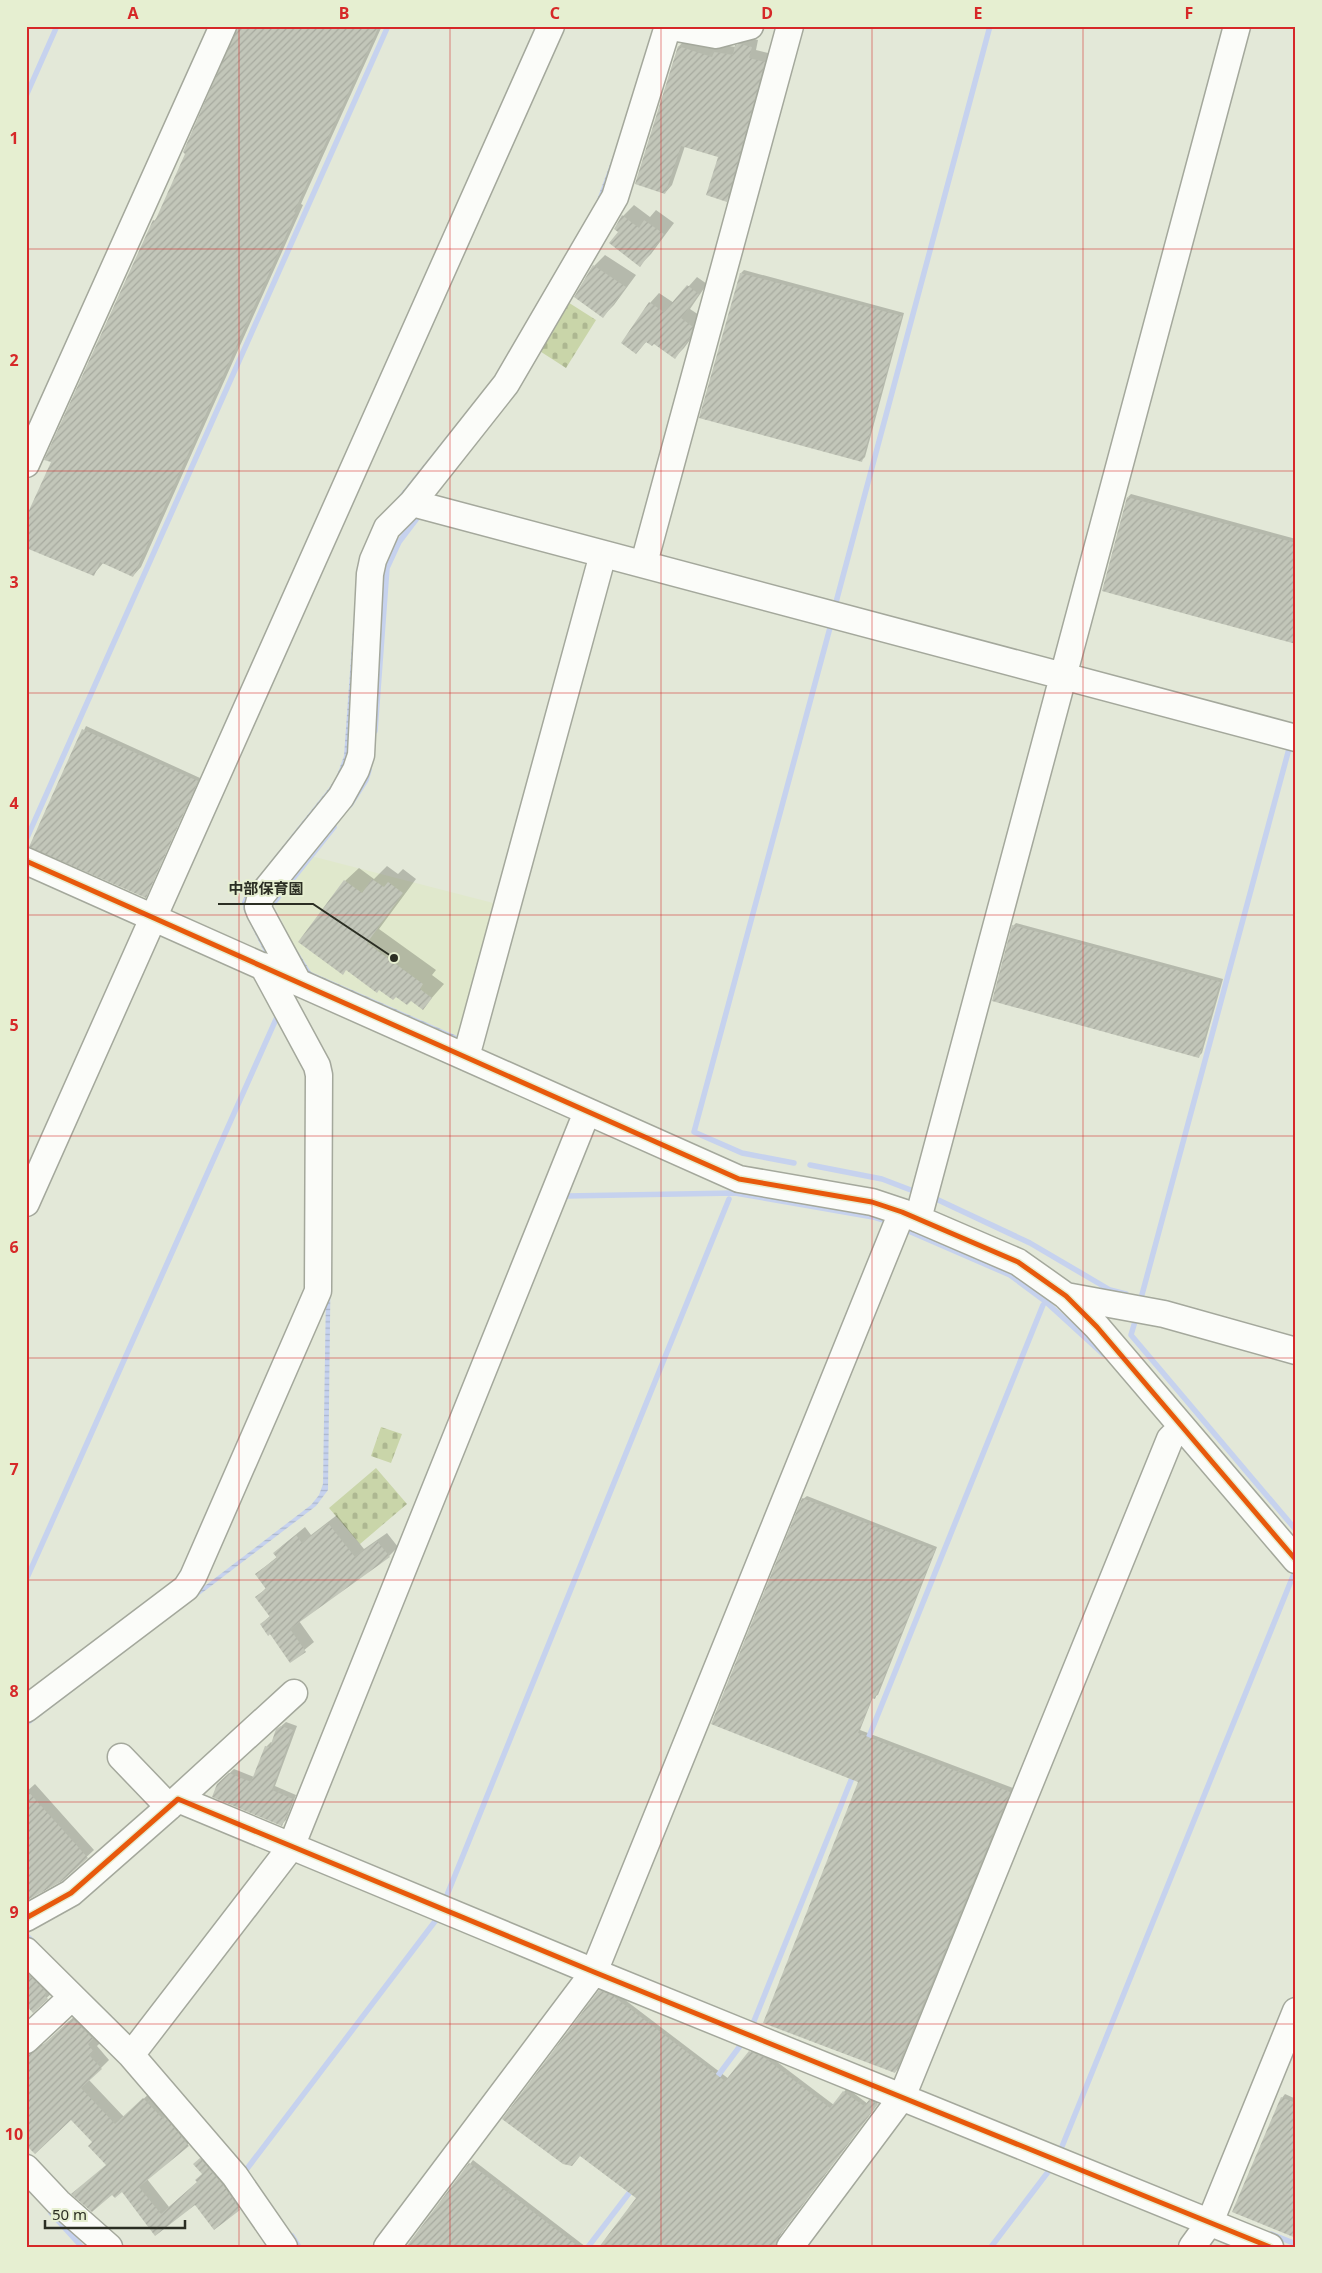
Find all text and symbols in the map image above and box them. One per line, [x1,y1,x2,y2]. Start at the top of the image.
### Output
text: A [127,2,139,24]
text: B [339,2,349,24]
text: C [550,2,560,24]
text: D [761,2,773,24]
text: E [974,2,983,24]
text: F [1185,2,1193,24]
text: 1 [9,127,19,149]
text: 2 [9,349,19,371]
text: 3 [9,571,19,593]
text: 4 [9,792,19,814]
callout: 中部保育園 [218,874,313,904]
text: 中部保育園 [228,878,304,898]
text: 5 [9,1014,19,1036]
text: 6 [9,1236,19,1258]
text: 7 [9,1458,19,1480]
text: 8 [9,1680,19,1702]
text: 9 [9,1901,19,1923]
text: 10 [5,2123,23,2145]
scale bar [45,2198,185,2230]
text: 50 m [52,2204,87,2224]

